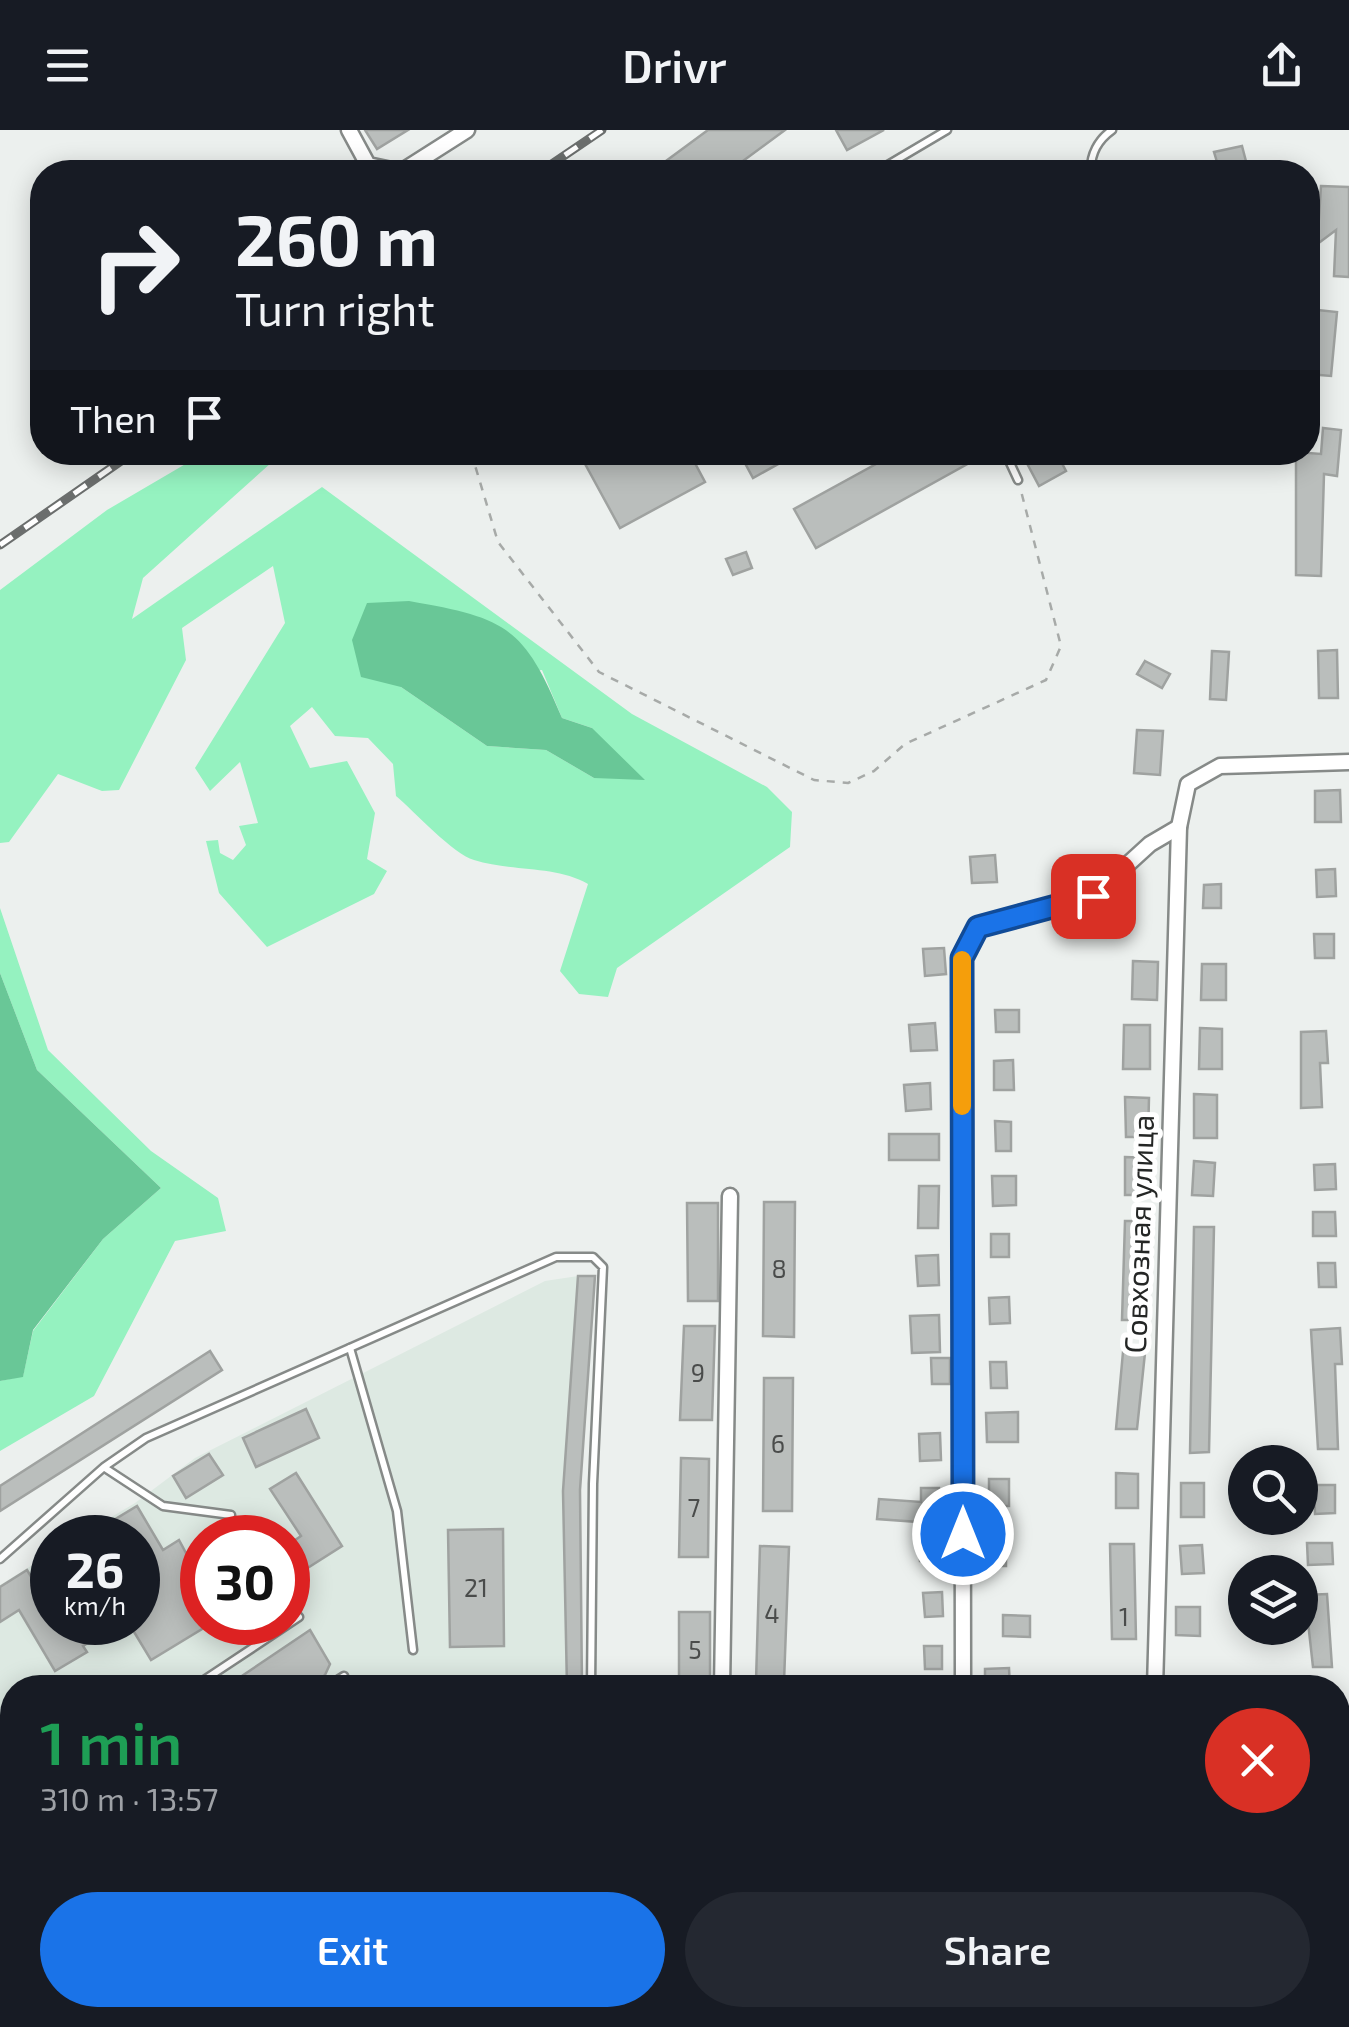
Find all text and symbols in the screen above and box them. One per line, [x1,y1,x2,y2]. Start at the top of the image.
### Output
icon: menu [40,38,95,93]
text: Drivr [622,38,727,92]
icon: share [1254,38,1309,93]
text: 260 m [235,196,438,280]
icon: right [70,200,200,330]
text: Turn right [235,281,435,335]
icon: arrive [177,390,232,445]
text: Then [70,395,157,441]
pin [1051,854,1136,939]
icon: arrive [1066,869,1121,924]
street label: Совхозная улица [1116,1114,1161,1354]
house number: 8 [771,1253,787,1283]
house number: 9 [691,1357,705,1387]
house number: 6 [771,1428,785,1458]
map controls [1228,1445,1318,1645]
button: search [1228,1445,1318,1535]
position arrow [911,1482,1015,1586]
house number: 7 [688,1492,701,1522]
speed limit sign: 30 [180,1515,310,1645]
text: 26 [66,1538,124,1598]
button: layers [1228,1555,1318,1645]
house number: 21 [464,1572,488,1602]
text: km/h [64,1590,126,1620]
house number: 4 [764,1598,780,1628]
house number: 1 [1119,1601,1129,1631]
house number: 5 [688,1634,702,1664]
text: 1 min [40,1705,182,1777]
button: close [1205,1708,1310,1813]
text: 310 m · 13:57 [40,1779,218,1817]
button: Exit [40,1892,665,2007]
button: Share [685,1892,1310,2007]

